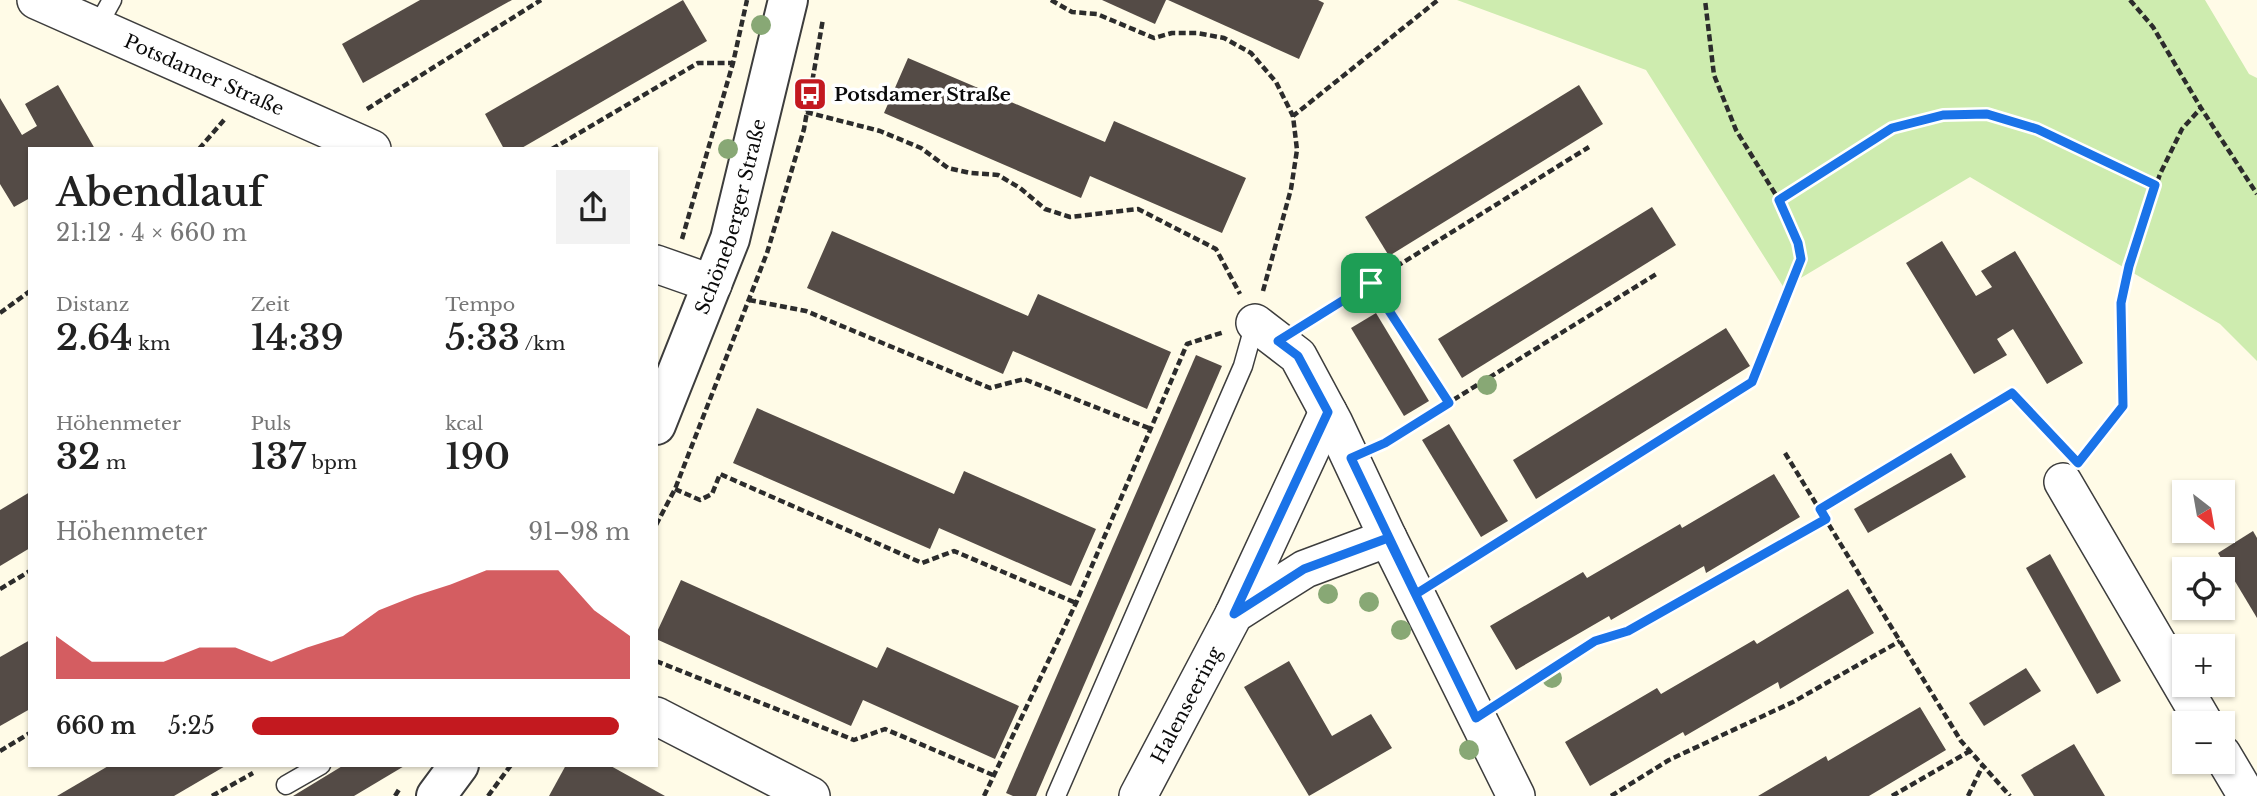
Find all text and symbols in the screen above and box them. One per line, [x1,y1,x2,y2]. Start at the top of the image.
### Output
street label: Potsdamer Straße [121,30,287,120]
bus stop icon: Potsdamer Straße [791,75,829,113]
place label: Potsdamer Straße [834,83,1011,106]
street label: Schöneberger Straße [690,116,771,318]
text: Abendlauf [56,169,265,216]
button: share [556,170,630,244]
text: 21:12 · 4 × 660 m [56,219,247,247]
pin [1341,253,1401,313]
icon: arrive [1352,264,1390,302]
text: Distanz [56,293,129,316]
text: Zeit [251,293,290,316]
text: Tempo [445,293,515,316]
text: 2.64 [56,316,133,359]
text: 14:39 [251,316,344,359]
text: 5:33 [445,316,520,359]
text: km [133,332,170,355]
text: /km [520,332,565,355]
text: Höhenmeter [56,412,181,435]
text: Puls [251,412,291,435]
text: kcal [445,412,483,435]
text: 32 [56,435,100,478]
text: 137 [251,435,306,478]
text: 190 [445,435,510,478]
text: m [100,451,126,474]
text: bpm [306,451,357,474]
north arrow [2172,480,2235,542]
map controls [2172,480,2235,774]
text: Höhenmeter [56,518,207,546]
text: 91–98 m [528,518,630,546]
button: locate [2172,557,2235,620]
button: + [2172,634,2235,697]
street label: Halenseering [1146,642,1227,767]
button: − [2172,711,2235,774]
text: 660 m [56,712,136,740]
text: 5:25 [168,712,215,740]

